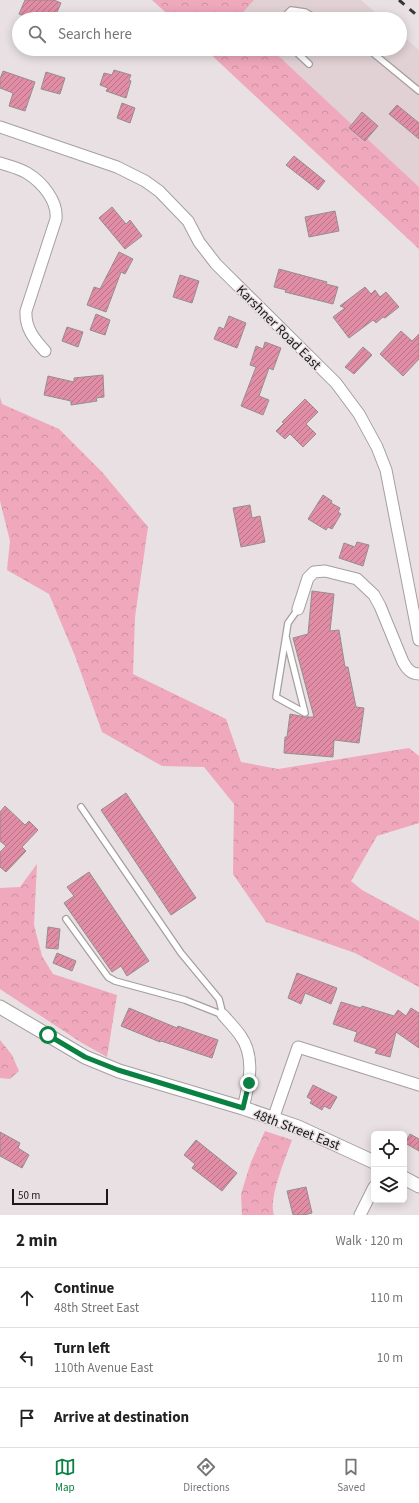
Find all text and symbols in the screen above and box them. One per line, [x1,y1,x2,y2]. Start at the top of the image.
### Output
search box [12,12,407,56]
icon: search [26,23,48,45]
text: Search here [58,24,132,45]
street label: Karshner Road East [231,281,326,375]
route start [39,1026,57,1044]
route end [240,1074,258,1092]
street label: 48th Street East [250,1104,343,1156]
map controls [371,1131,407,1203]
button: locate [371,1131,407,1167]
button: layers [371,1167,407,1203]
scale bar [12,1187,108,1206]
text: 50 m [18,1188,40,1203]
text: 2 min [16,1229,57,1253]
text: Walk · 120 m [335,1232,403,1250]
text: Continue [54,1278,114,1299]
icon: ahead [16,1287,38,1309]
text: 110 m [370,1289,403,1307]
text: 48th Street East [54,1299,139,1317]
text: Turn left [54,1338,110,1359]
icon: left [16,1347,38,1369]
text: 10 m [377,1349,403,1367]
text: 110th Avenue East [54,1359,153,1377]
icon: arrive [16,1407,38,1429]
text: Arrive at destination [54,1407,189,1428]
tab: Map [54,1456,76,1495]
tab: Directions [183,1456,230,1495]
tab: Saved [337,1456,365,1495]

